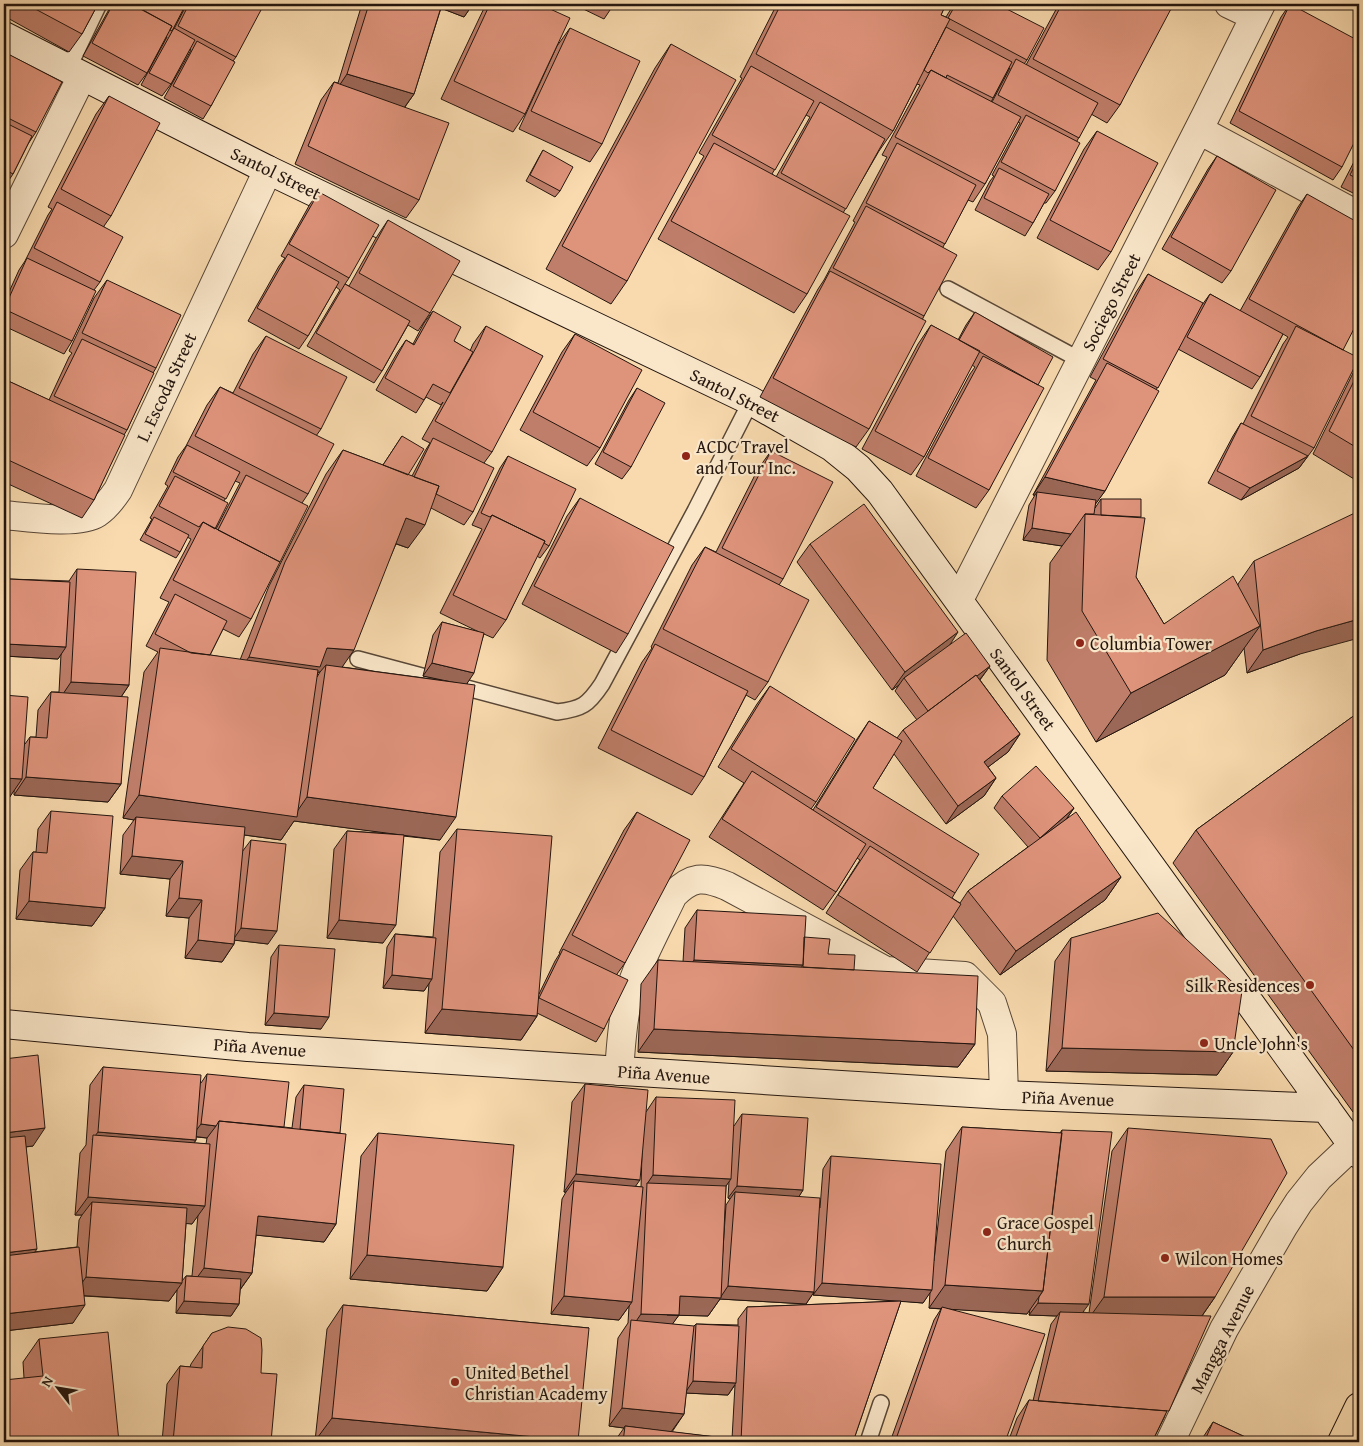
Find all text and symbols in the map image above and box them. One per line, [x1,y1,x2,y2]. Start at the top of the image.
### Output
street label: Santol Street [226,139,326,207]
street label: Sociego Street [1075,248,1148,356]
street label: L. Escoda Street [129,327,203,446]
street label: Santol Street [685,361,785,429]
place label: ACDC Travel and Tour Inc. [696,433,796,481]
marker: ACDC Travel and Tour Inc. [680,450,692,462]
place label: Columbia Tower [1090,630,1212,657]
marker: Columbia Tower [1074,637,1086,649]
street label: Santol Street [983,642,1063,737]
place label: Silk Residences [1185,972,1300,999]
marker: Silk Residences [1304,979,1316,991]
street label: Piña Avenue [213,1030,307,1064]
place label: Uncle John's [1214,1030,1308,1057]
marker: Uncle John's [1198,1037,1210,1049]
street label: Piña Avenue [617,1057,711,1091]
street label: Piña Avenue [1021,1083,1115,1113]
place label: Grace Gospel Church [997,1209,1094,1257]
marker: Grace Gospel Church [981,1226,993,1238]
place label: Wilcon Homes [1175,1245,1283,1272]
marker: Wilcon Homes [1159,1252,1171,1264]
street label: Mangga Avenue [1183,1280,1261,1398]
place label: United Bethel Christian Academy [465,1359,608,1407]
north arrow [32,1364,82,1414]
text: N [36,1372,58,1390]
marker: United Bethel Christian Academy [449,1376,461,1388]

